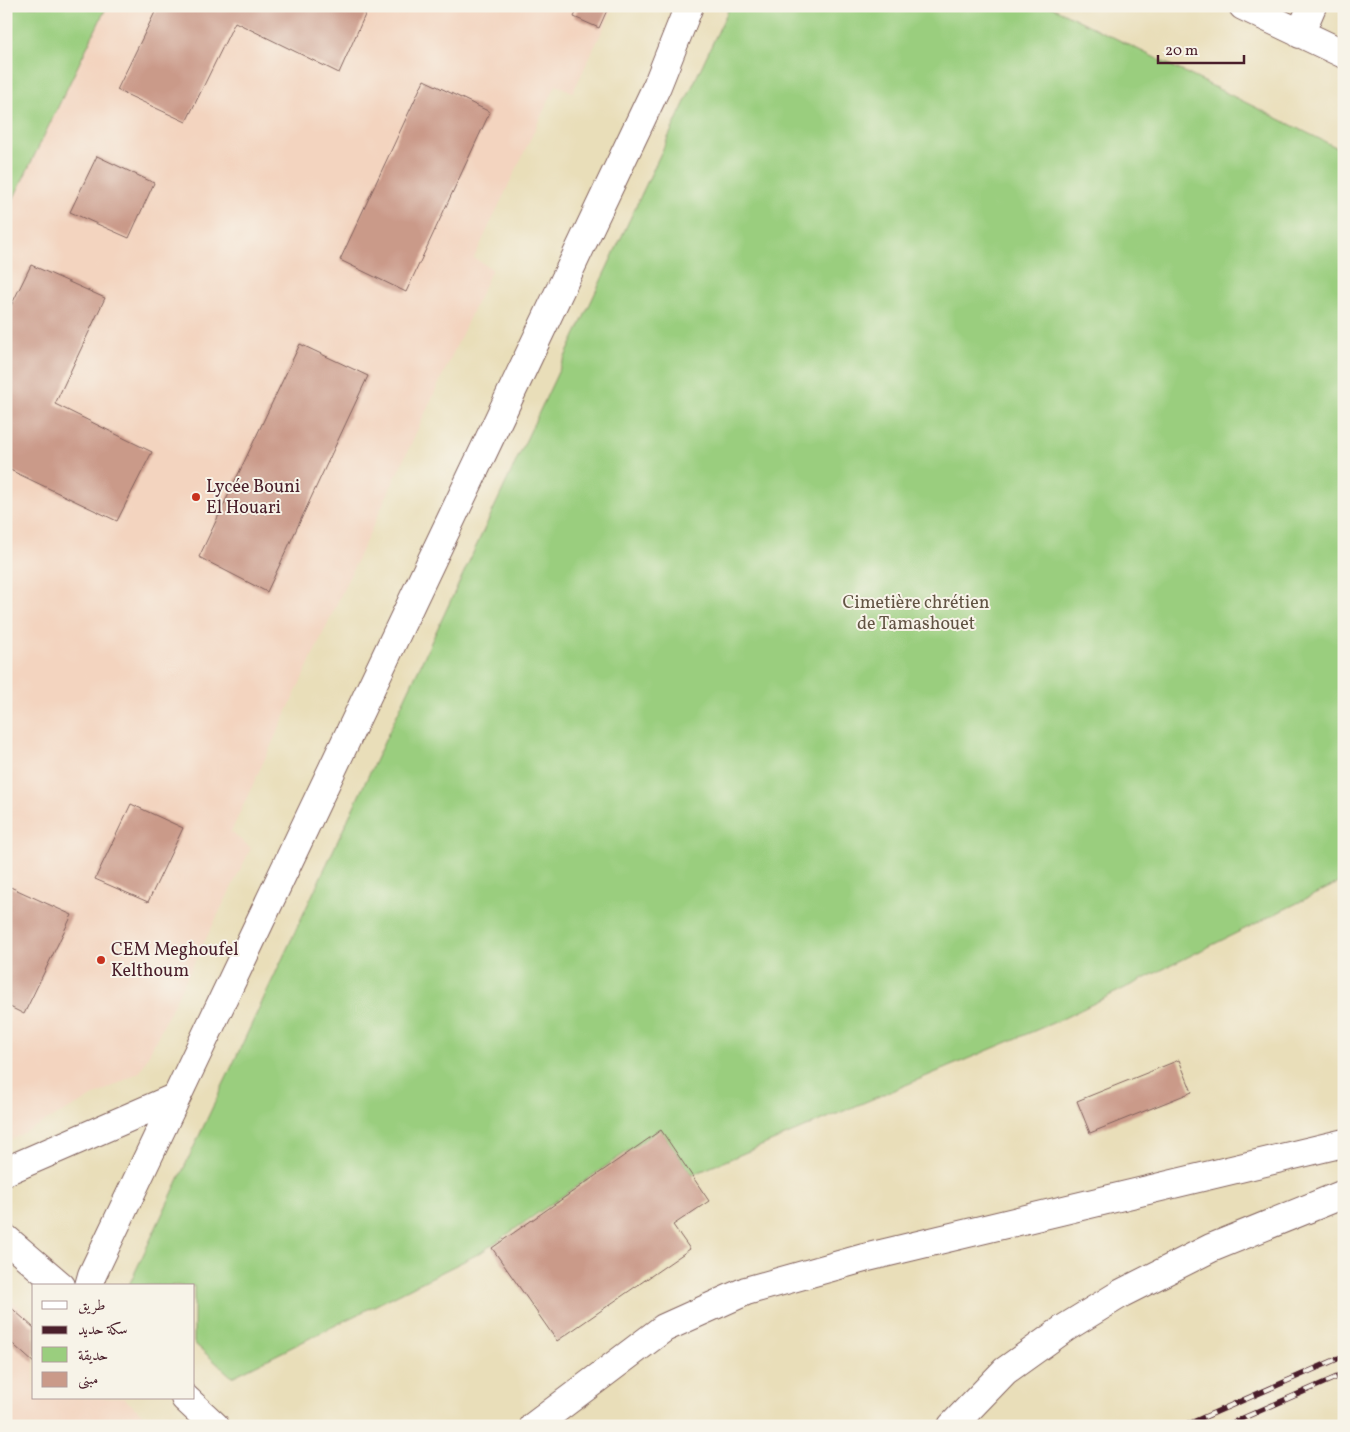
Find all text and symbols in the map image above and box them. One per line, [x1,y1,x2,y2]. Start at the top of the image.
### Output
scale bar [1158,32,1244,64]
text: 20 m [1165,41,1198,62]
place label: Lycée Bouni El Houari [206,475,300,521]
marker: Lycée Bouni El Houari [190,491,202,503]
park label: Cimetière chrétien de Tamashouet [843,591,990,637]
place label: CEM Meghoufel Kelthoum [111,938,239,984]
marker: CEM Meghoufel Kelthoum [95,954,107,966]
legend [32,1284,195,1400]
text: طريق [78,1296,105,1317]
text: سكة حديد [78,1320,127,1341]
text: حديقة [78,1346,108,1367]
text: مبنى [78,1370,98,1391]

